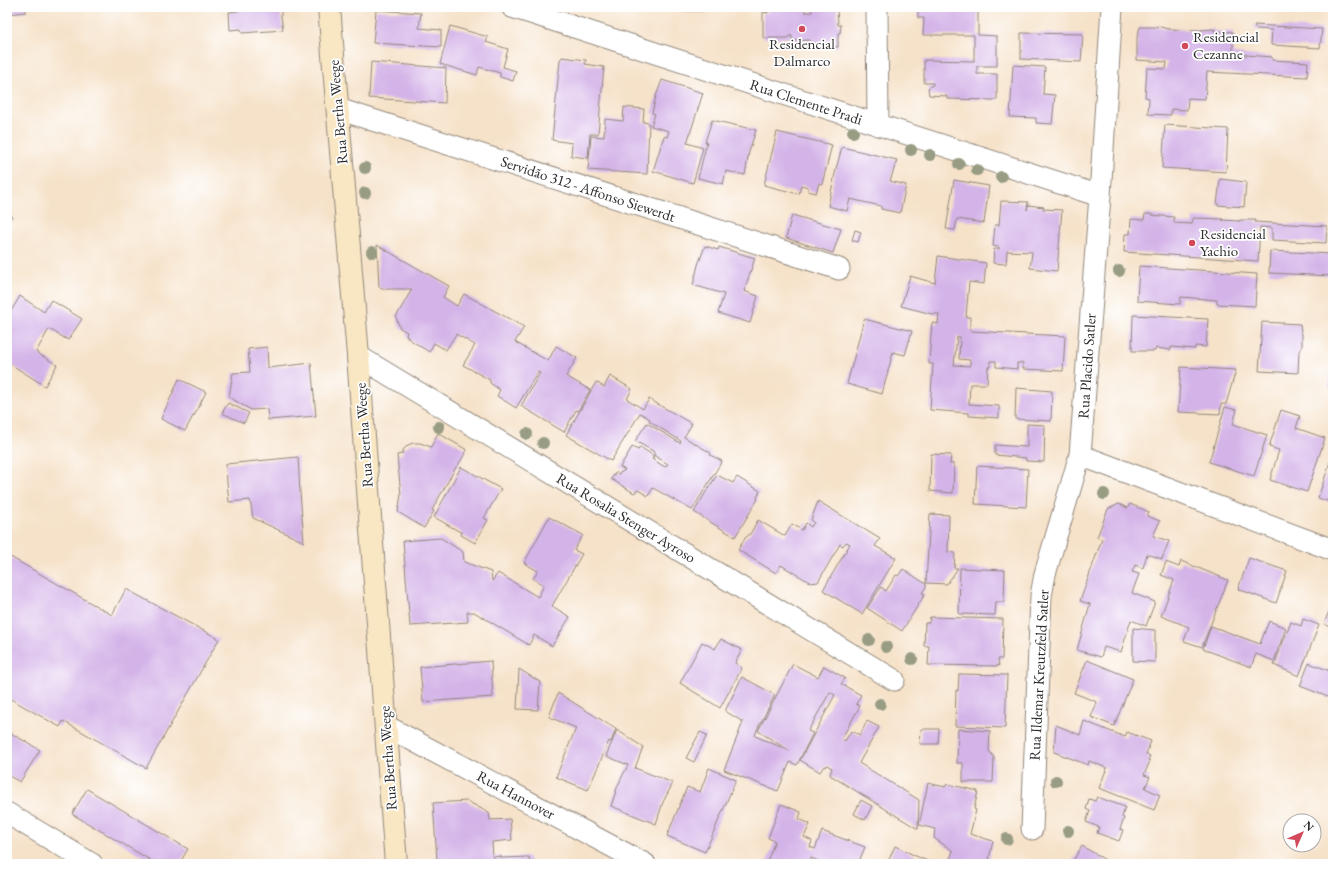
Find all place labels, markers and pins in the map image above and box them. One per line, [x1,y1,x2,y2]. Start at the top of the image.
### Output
marker: Residencial Dalmarco [797,24,807,34]
place label: Residencial Cezanne [1193,27,1259,63]
place label: Residencial Dalmarco [769,34,835,70]
marker: Residencial Cezanne [1180,41,1190,51]
place label: Residencial Yachio [1200,224,1266,260]
marker: Residencial Yachio [1187,238,1197,248]

